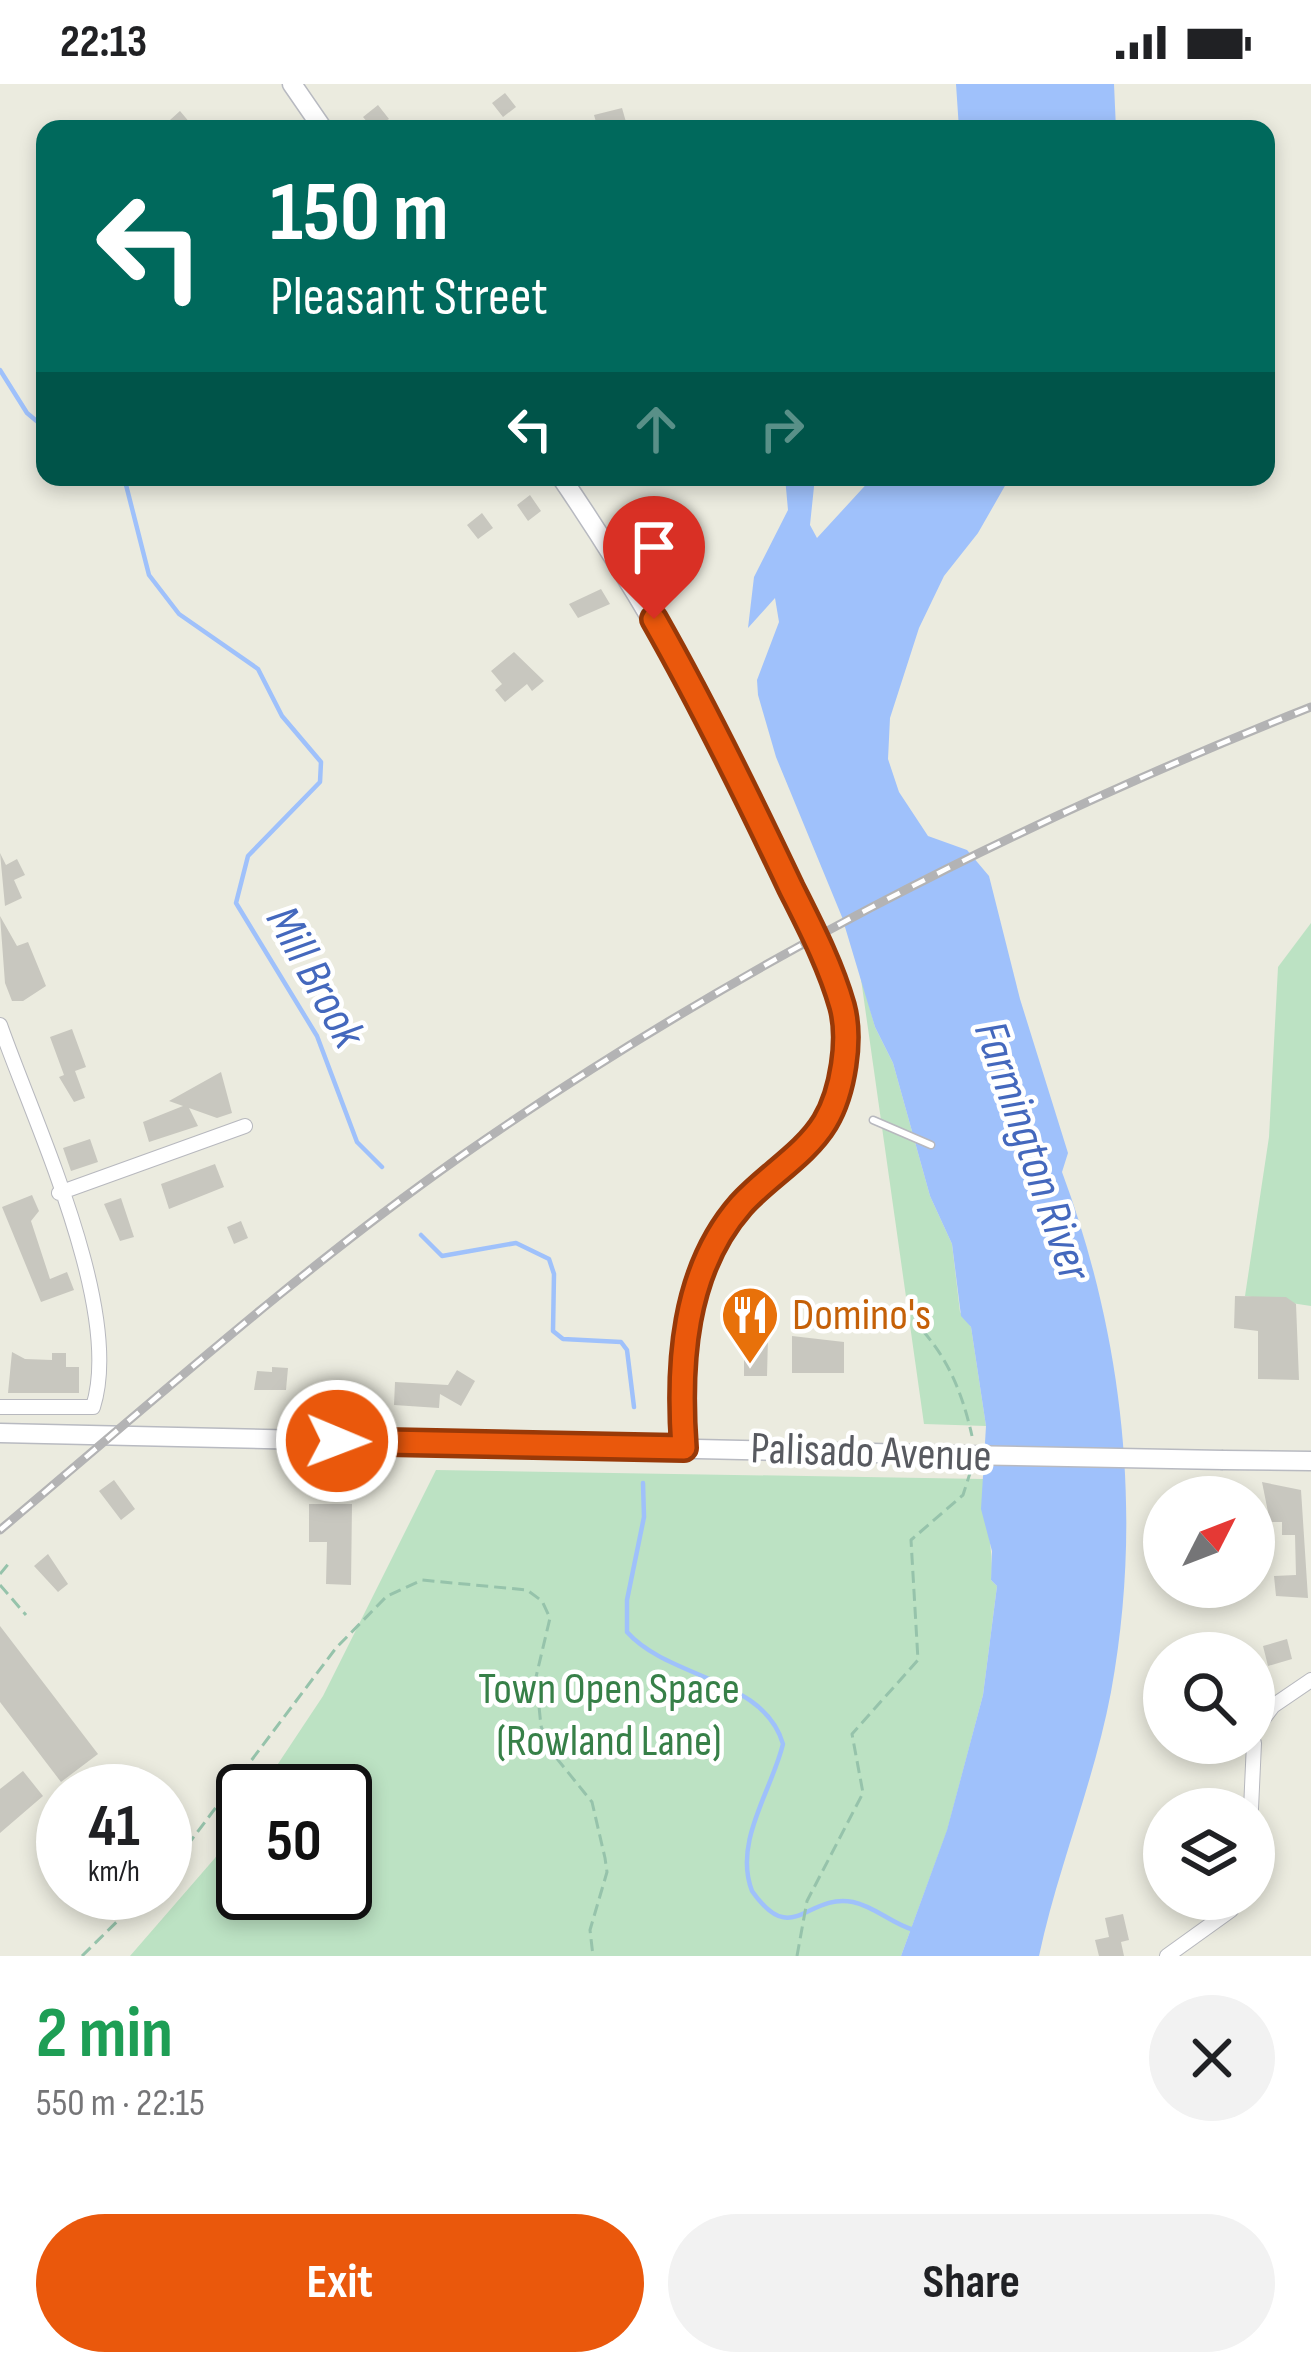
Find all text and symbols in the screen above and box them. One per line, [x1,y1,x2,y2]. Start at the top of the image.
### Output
text: 22:13 [60,15,147,70]
text: 150 m [270,163,449,264]
icon: left [72,168,228,324]
text: Pleasant Street [270,265,548,330]
icon: left [497,396,563,462]
icon: ahead [623,396,689,462]
icon: right [749,396,815,462]
pin [603,496,705,619]
icon: arrive [621,514,687,580]
water label: Mill Brook [253,897,378,1059]
water label: Farmington River [961,1014,1103,1289]
restaurant icon: Domino's [719,1284,781,1366]
place label: Domino's [792,1288,931,1343]
position arrow [274,1378,400,1504]
street label: Palisado Avenue [749,1421,993,1485]
north arrow [1143,1476,1275,1608]
map controls [1143,1476,1275,1920]
button: search [1143,1632,1275,1764]
park label: Town Open Space (Rowland Lane) [478,1662,740,1769]
speed limit sign: 50 [216,1764,372,1920]
button: layers [1143,1788,1275,1920]
text: 41 [88,1791,140,1863]
text: km/h [88,1854,140,1890]
text: 2 min [36,1991,173,2078]
button: close [1149,1995,1275,2121]
text: 550 m · 22:15 [36,2080,205,2127]
button: Exit [36,2214,644,2352]
button: Share [668,2214,1275,2352]

